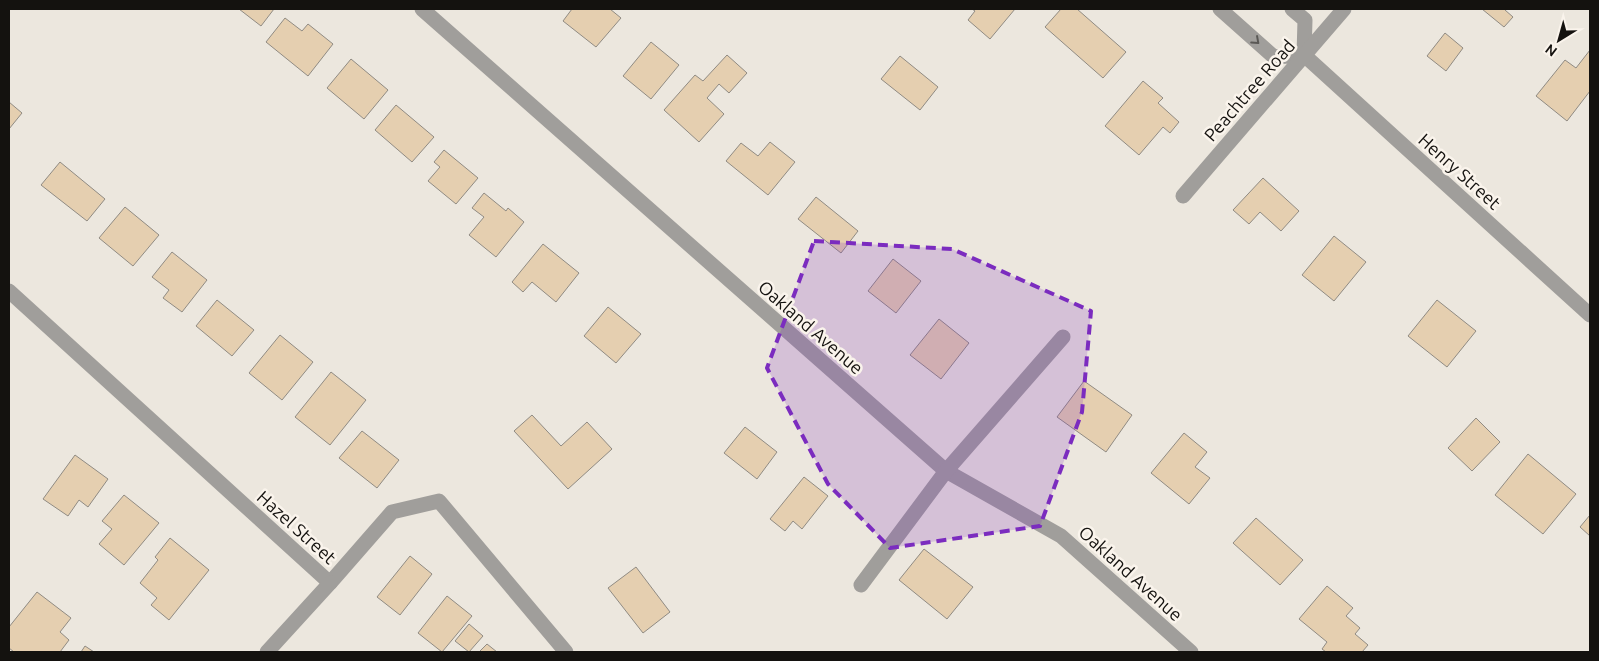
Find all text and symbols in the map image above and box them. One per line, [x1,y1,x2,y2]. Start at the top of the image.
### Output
north arrow [1534,15,1584,65]
street label: Peachtree Road [1200,35,1298,145]
one-way arrow [1251,35,1260,44]
text: N [1542,41,1560,60]
street label: Henry Street [1415,129,1505,213]
street label: Oakland Avenue [755,276,867,378]
street label: Hazel Street [254,486,340,568]
street label: Oakland Avenue [1075,521,1187,625]

